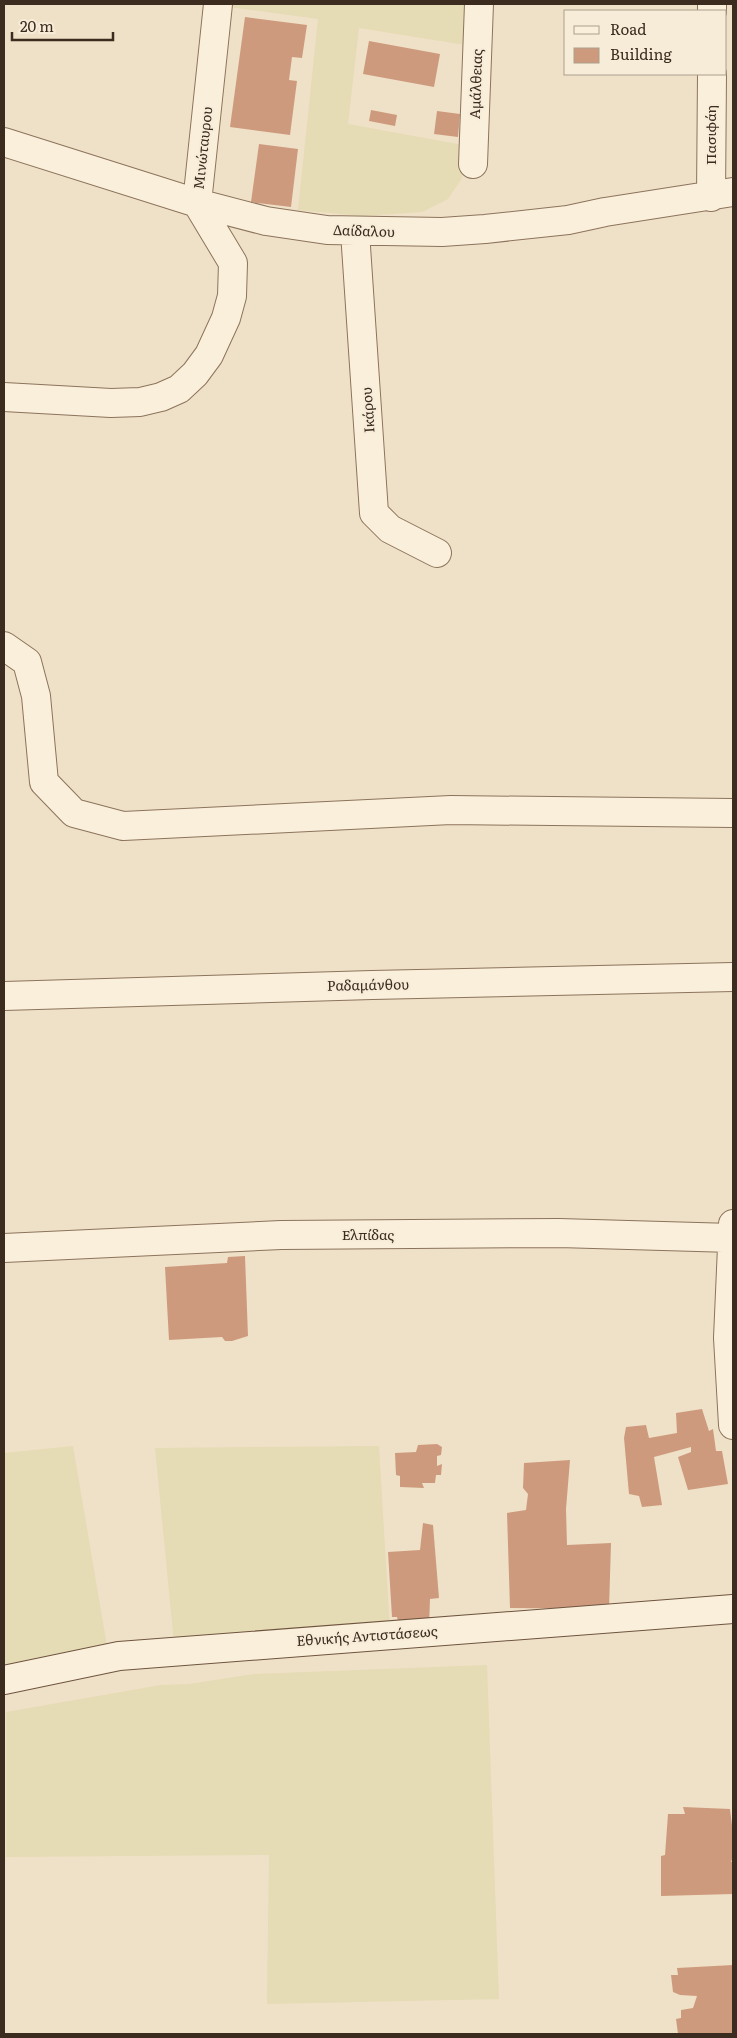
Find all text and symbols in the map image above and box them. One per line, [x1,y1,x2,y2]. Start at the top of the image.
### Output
scale bar [12,10,114,42]
legend [564,10,727,75]
text: 20 m [20,14,54,37]
text: Road [610,17,646,40]
text: Building [610,42,672,65]
street label: Αμάλθειας [464,48,486,119]
street label: Μινώταυρου [188,105,216,190]
street label: Πασιφάη [700,105,720,165]
street label: Δαίδαλου [333,219,395,241]
street label: Ικάρου [355,386,379,434]
street label: Ραδαμάνθου [327,973,409,995]
street label: Ελπίδας [342,1224,394,1244]
street label: Εθνικής Αντιστάσεως [296,1620,438,1650]

